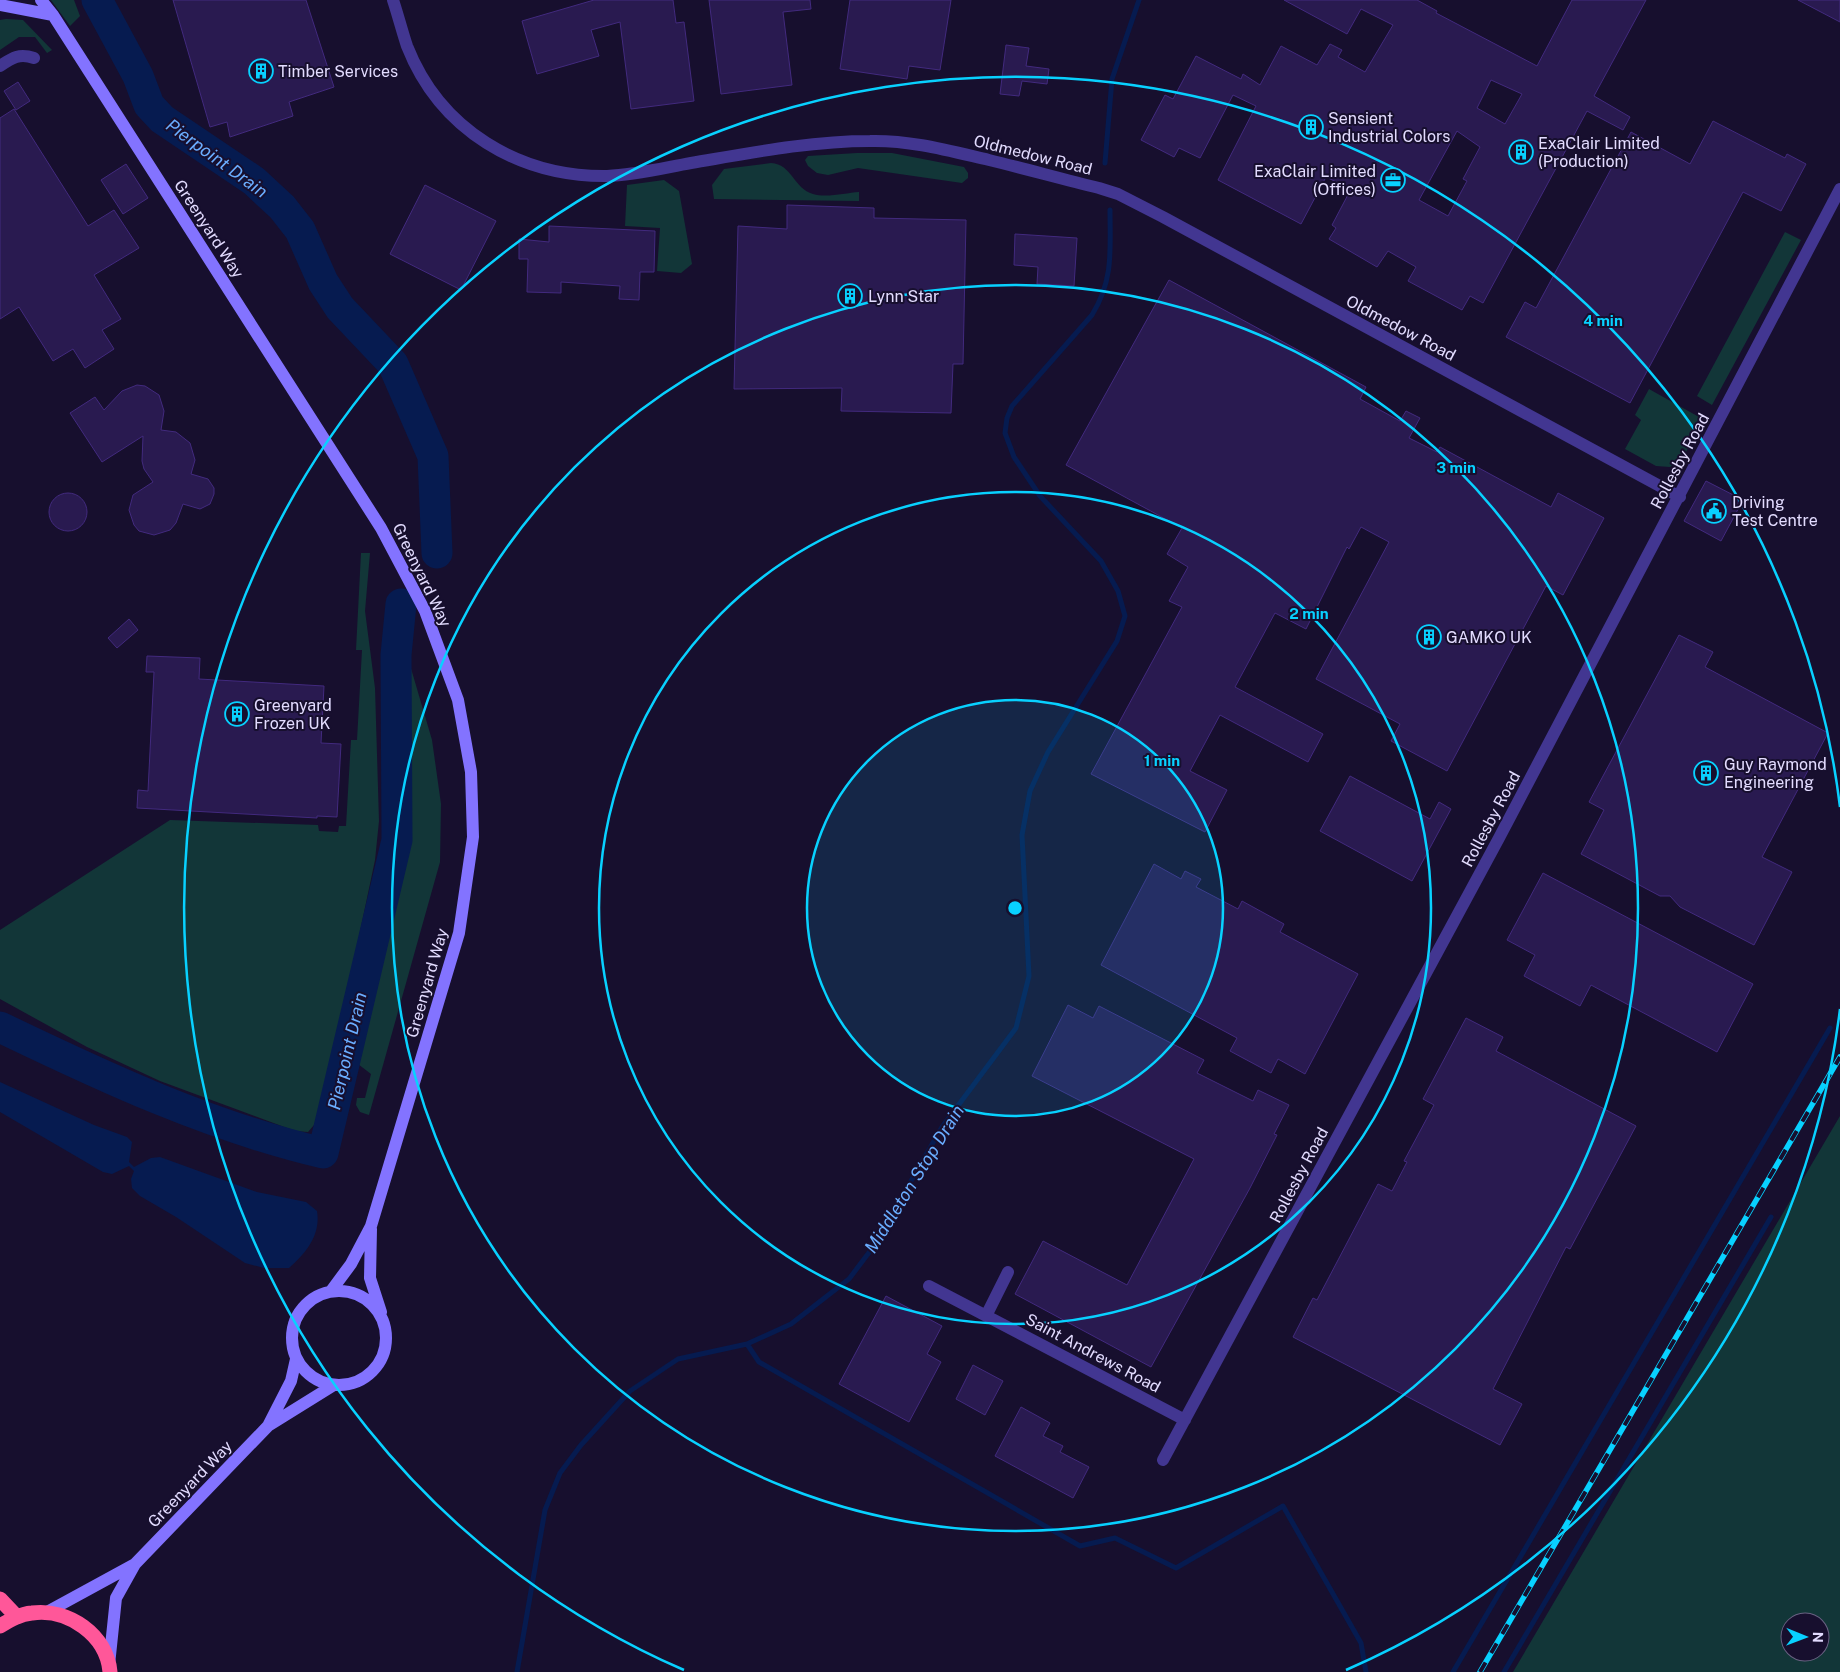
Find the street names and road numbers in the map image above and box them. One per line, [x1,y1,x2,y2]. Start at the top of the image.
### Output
street label: Oldmedow Road [972,131,1094,179]
street label: Greenyard Way [170,176,248,282]
street label: Oldmedow Road [1343,291,1459,365]
street label: Rollesby Road [1647,410,1713,512]
street label: Greenyard Way [389,520,456,630]
street label: Rollesby Road [1458,768,1524,870]
street label: Greenyard Way [402,926,452,1040]
street label: Rollesby Road [1266,1124,1332,1226]
street label: Saint Andrews Road [1022,1309,1164,1397]
street label: Greenyard Way [144,1436,236,1531]

